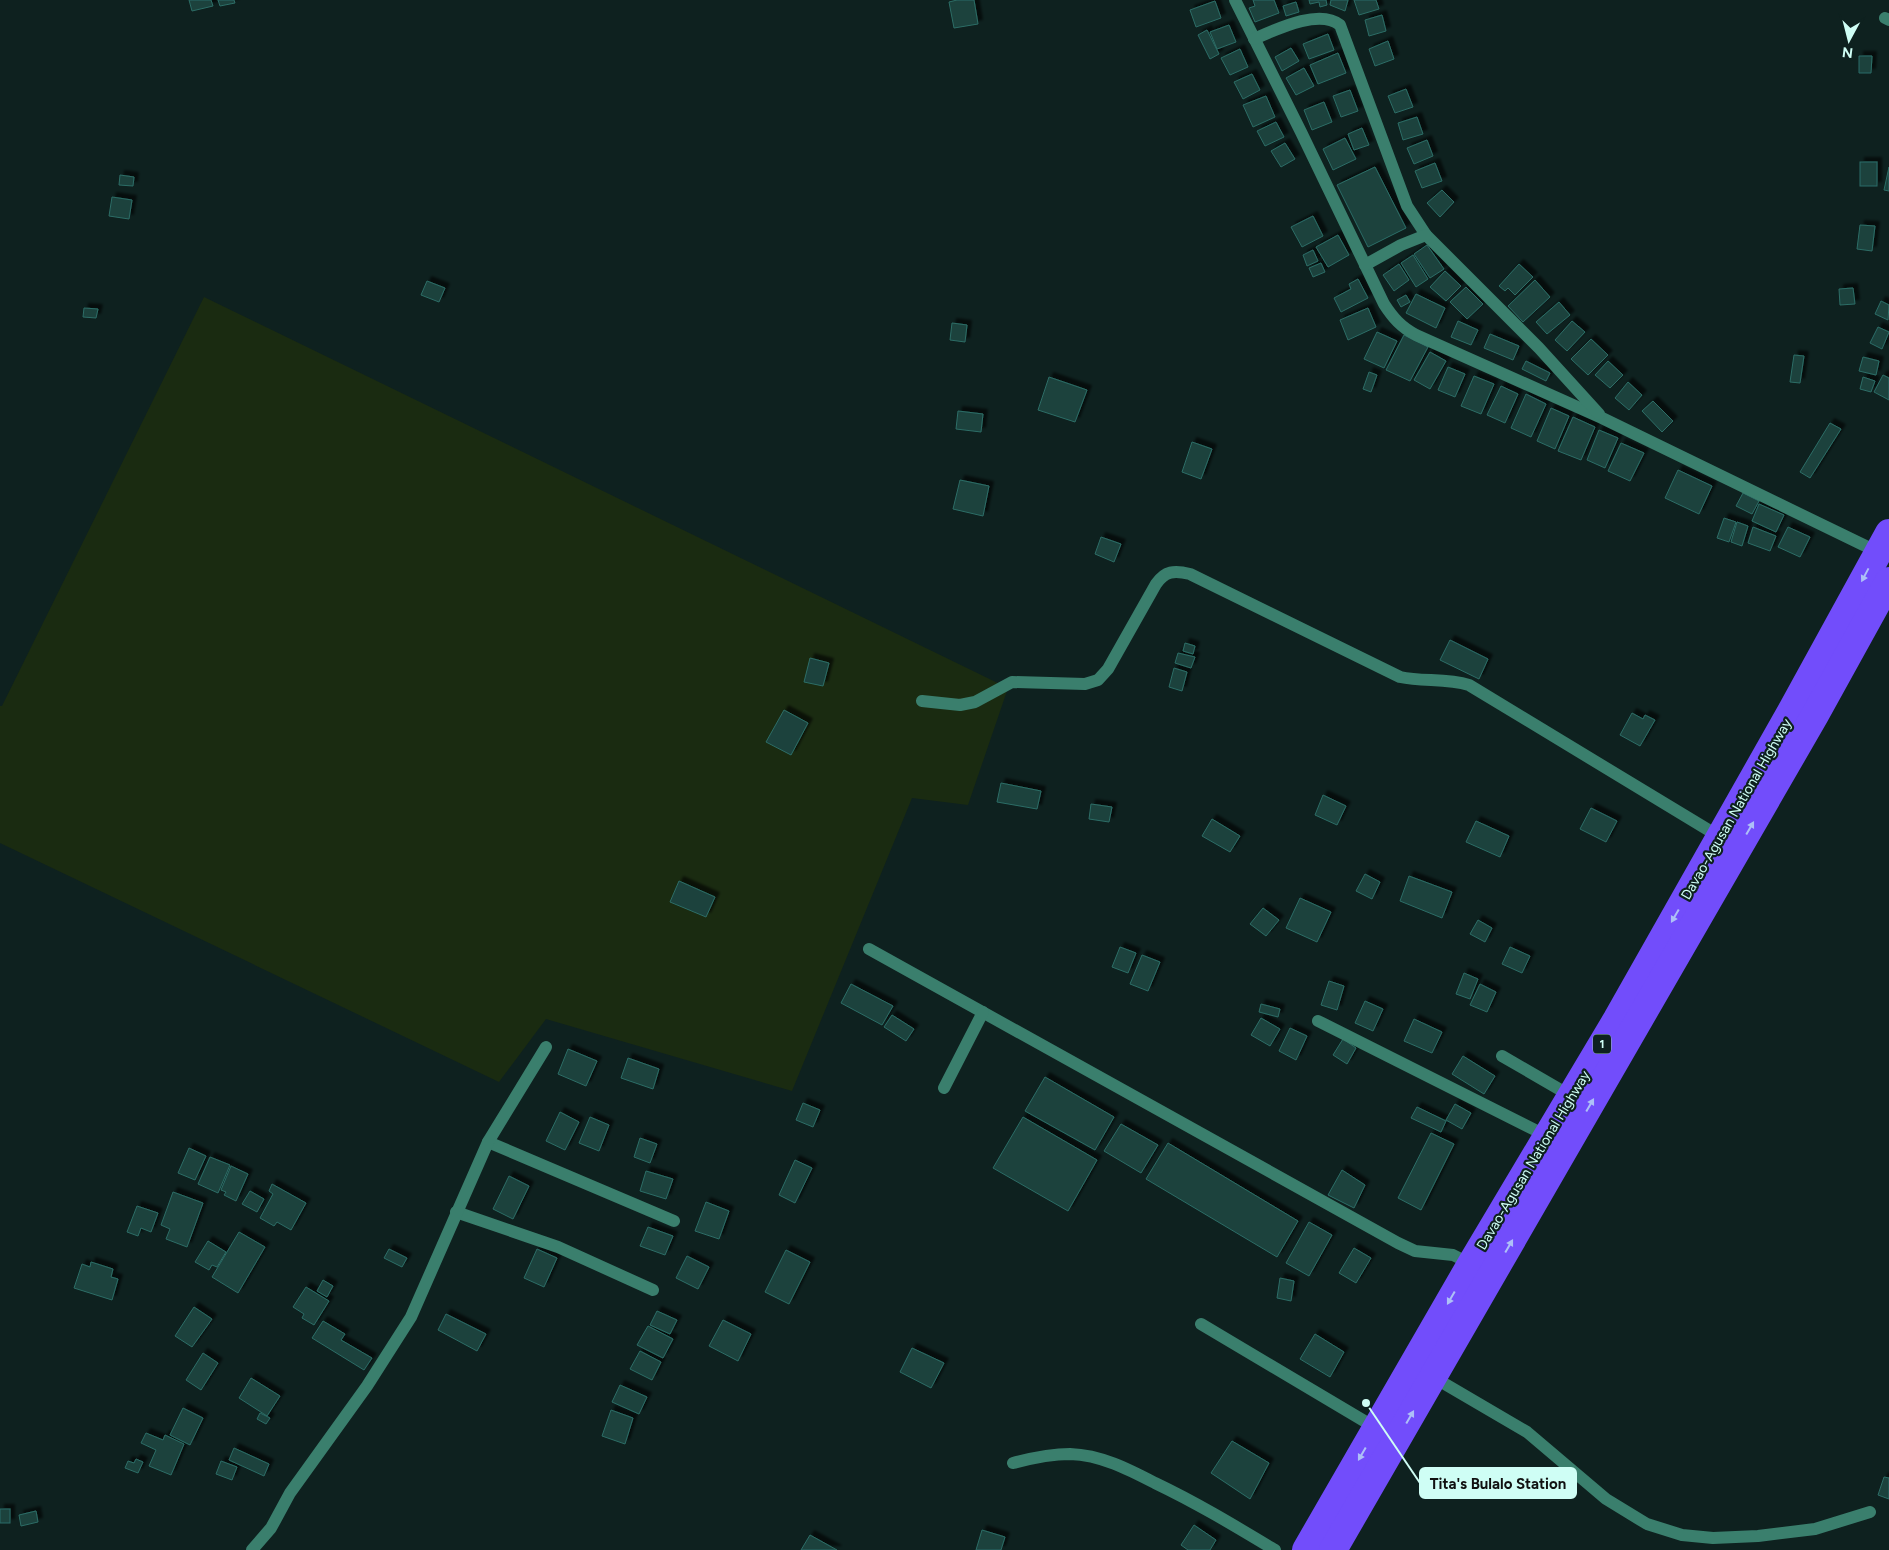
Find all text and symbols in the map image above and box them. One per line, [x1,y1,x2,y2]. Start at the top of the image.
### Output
north arrow [1824,15,1874,65]
text: N [1841,43,1854,62]
one-way arrow [1861,568,1869,582]
street label: Davao-Agusan National Highway [1678,715,1796,903]
one-way arrow [1746,822,1755,835]
one-way arrow [1671,908,1679,923]
road number: 1 [1593,1034,1611,1054]
street label: Davao-Agusan National Highway [1473,1067,1594,1253]
one-way arrow [1586,1098,1594,1113]
one-way arrow [1504,1239,1513,1253]
one-way arrow [1447,1291,1456,1304]
one-way arrow [1405,1410,1414,1423]
one-way arrow [1357,1447,1366,1460]
callout: Tita's Bulalo Station [1420,1468,1576,1498]
text: Tita's Bulalo Station [1430,1475,1566,1493]

